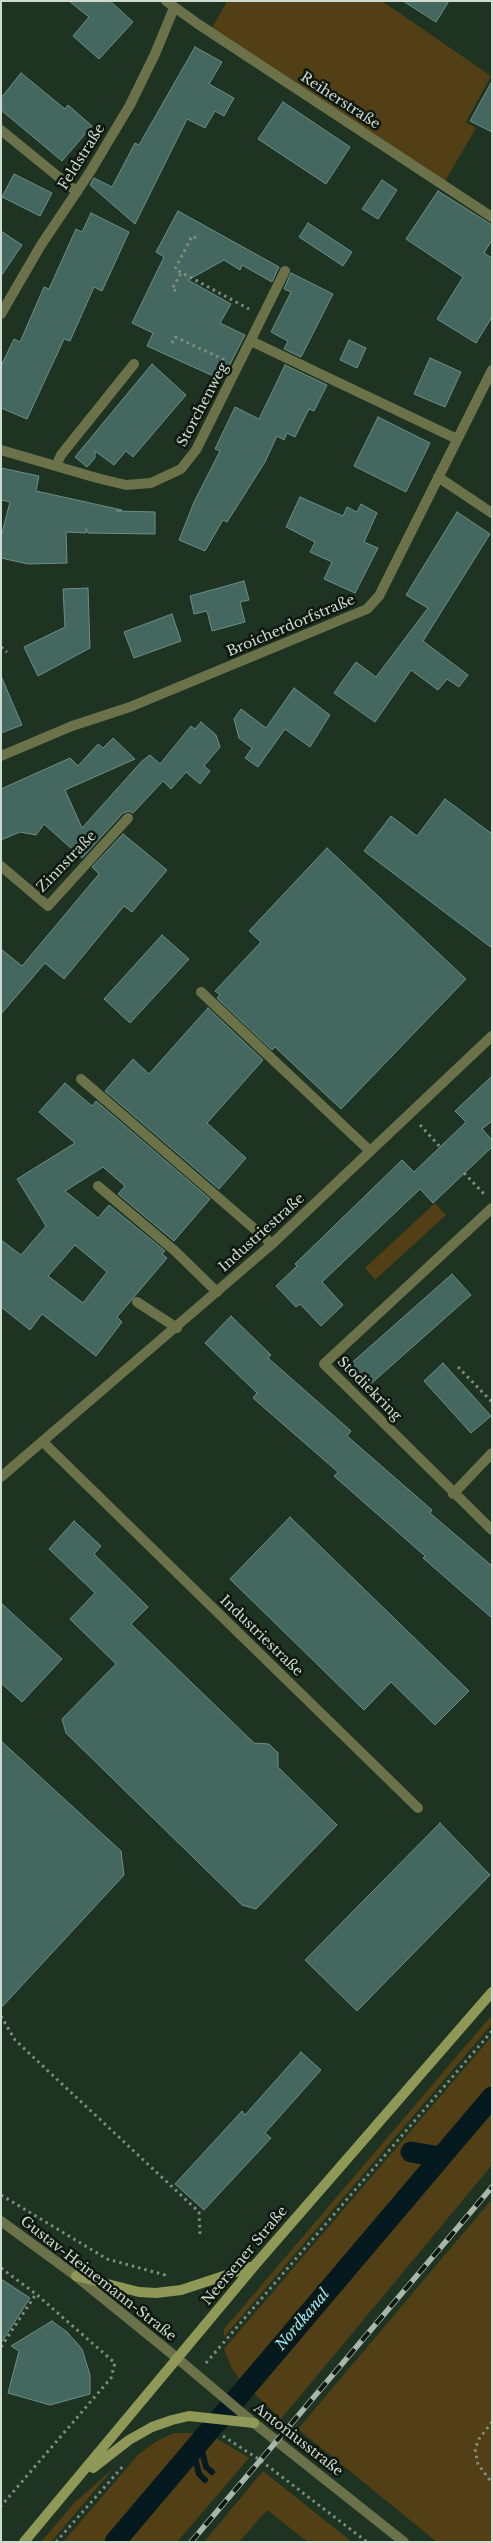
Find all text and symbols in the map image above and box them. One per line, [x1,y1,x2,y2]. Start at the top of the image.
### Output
street label: Reiherstraße [297,69,383,133]
street label: Feldstraße [55,121,109,193]
street label: Storchenweg [174,360,232,450]
street label: Broicherdorfstraße [224,591,358,661]
street label: Zinnstraße [34,828,100,896]
street label: Industriestraße [216,1190,308,1276]
street label: Stodiekring [333,1353,405,1425]
street label: Industriestraße [216,1592,306,1680]
street label: Neersener Straße [199,2203,291,2309]
street label: Gustav-Heinemann-Straße [17,2213,179,2345]
water label: Nordkanal [272,2286,334,2354]
street label: Antoniusstraße [250,2400,346,2480]

